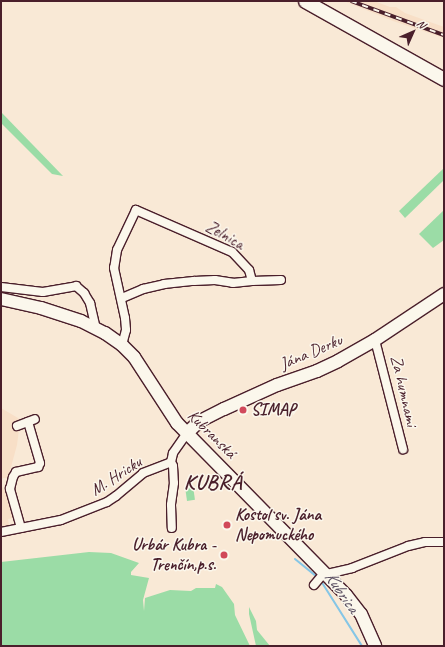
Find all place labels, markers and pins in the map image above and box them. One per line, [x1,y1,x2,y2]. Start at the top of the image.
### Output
place label: SIMAP [251,400,296,420]
marker: SIMAP [238,405,248,415]
place label: Kostol sv. Jána Nepomuckého [235,505,321,545]
marker: Kostol sv. Jána Nepomuckého [222,520,232,530]
place label: Urbár Kubra - Trenčín,p.s. [132,535,216,575]
marker: Urbár Kubra - Trenčín,p.s. [219,550,229,560]

